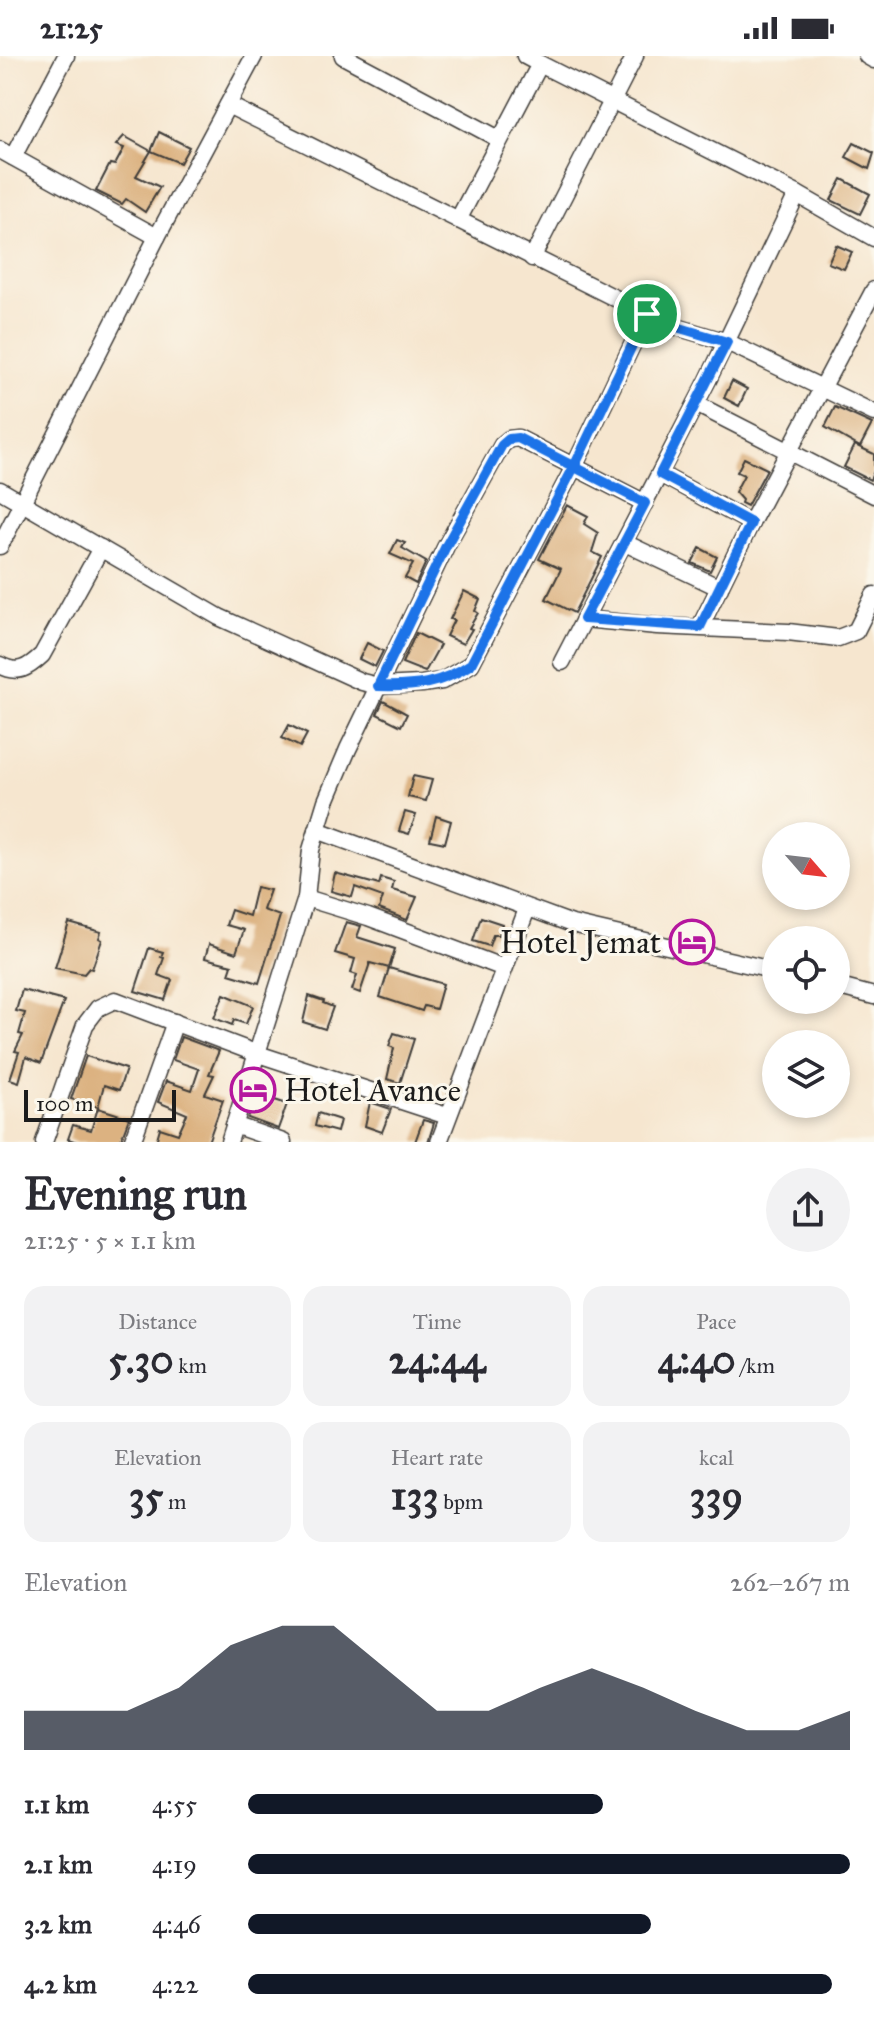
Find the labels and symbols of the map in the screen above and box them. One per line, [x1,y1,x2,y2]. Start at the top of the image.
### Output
pin [613,280,681,348]
north arrow [762,822,850,910]
hotel icon: Hotel Jemat [668,918,716,966]
place label: Hotel Jemat [500,923,661,962]
hotel icon: Hotel Avance [229,1066,277,1114]
place label: Hotel Avance [284,1071,461,1110]
scale bar [24,1086,176,1122]

